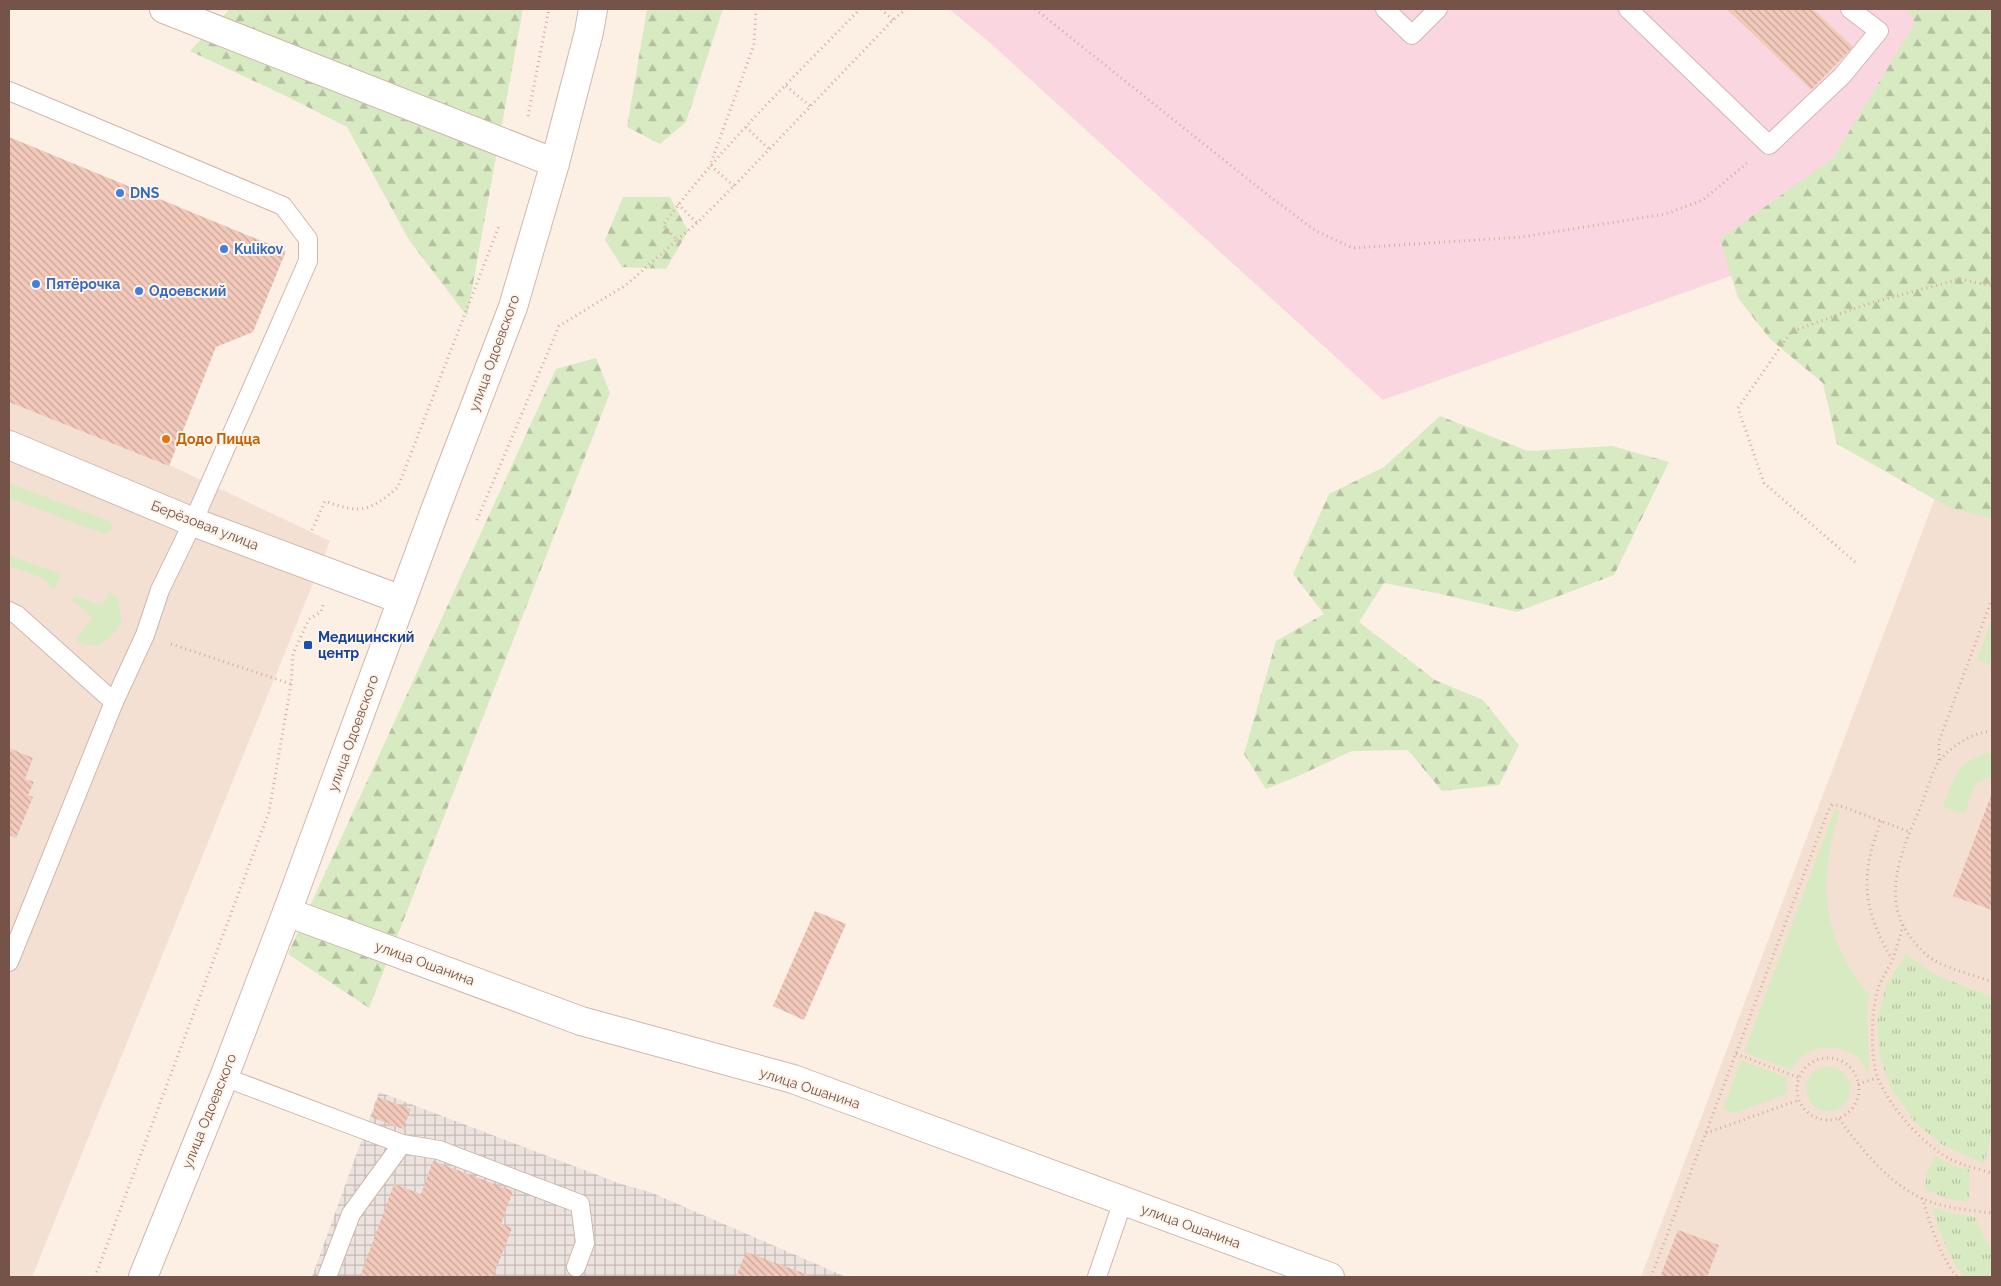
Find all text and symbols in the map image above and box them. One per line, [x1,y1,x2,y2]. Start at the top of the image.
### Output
place label: DNS [130,185,160,201]
marker: DNS [114,187,126,199]
place label: Kulikov [234,241,283,257]
marker: Kulikov [218,243,230,255]
place label: Пятёрочка [46,276,120,292]
marker: Пятёрочка [30,278,42,290]
place label: Одоевский [149,283,226,299]
marker: Одоевский [133,285,145,297]
street label: улица Одоевского [465,293,523,413]
place label: Додо Пицца [176,431,260,447]
marker: Додо Пицца [160,433,172,445]
street label: Берёзовая улица [149,497,261,553]
place label: Медицинский центр [318,629,414,661]
marker: Медицинский центр [302,639,314,651]
street label: улица Одоевского [324,673,382,793]
street label: улица Ошанина [373,938,477,988]
street label: улица Одоевского [179,1051,239,1171]
street label: улица Ошанина [758,1064,862,1112]
street label: улица Ошанина [1139,1201,1243,1251]

